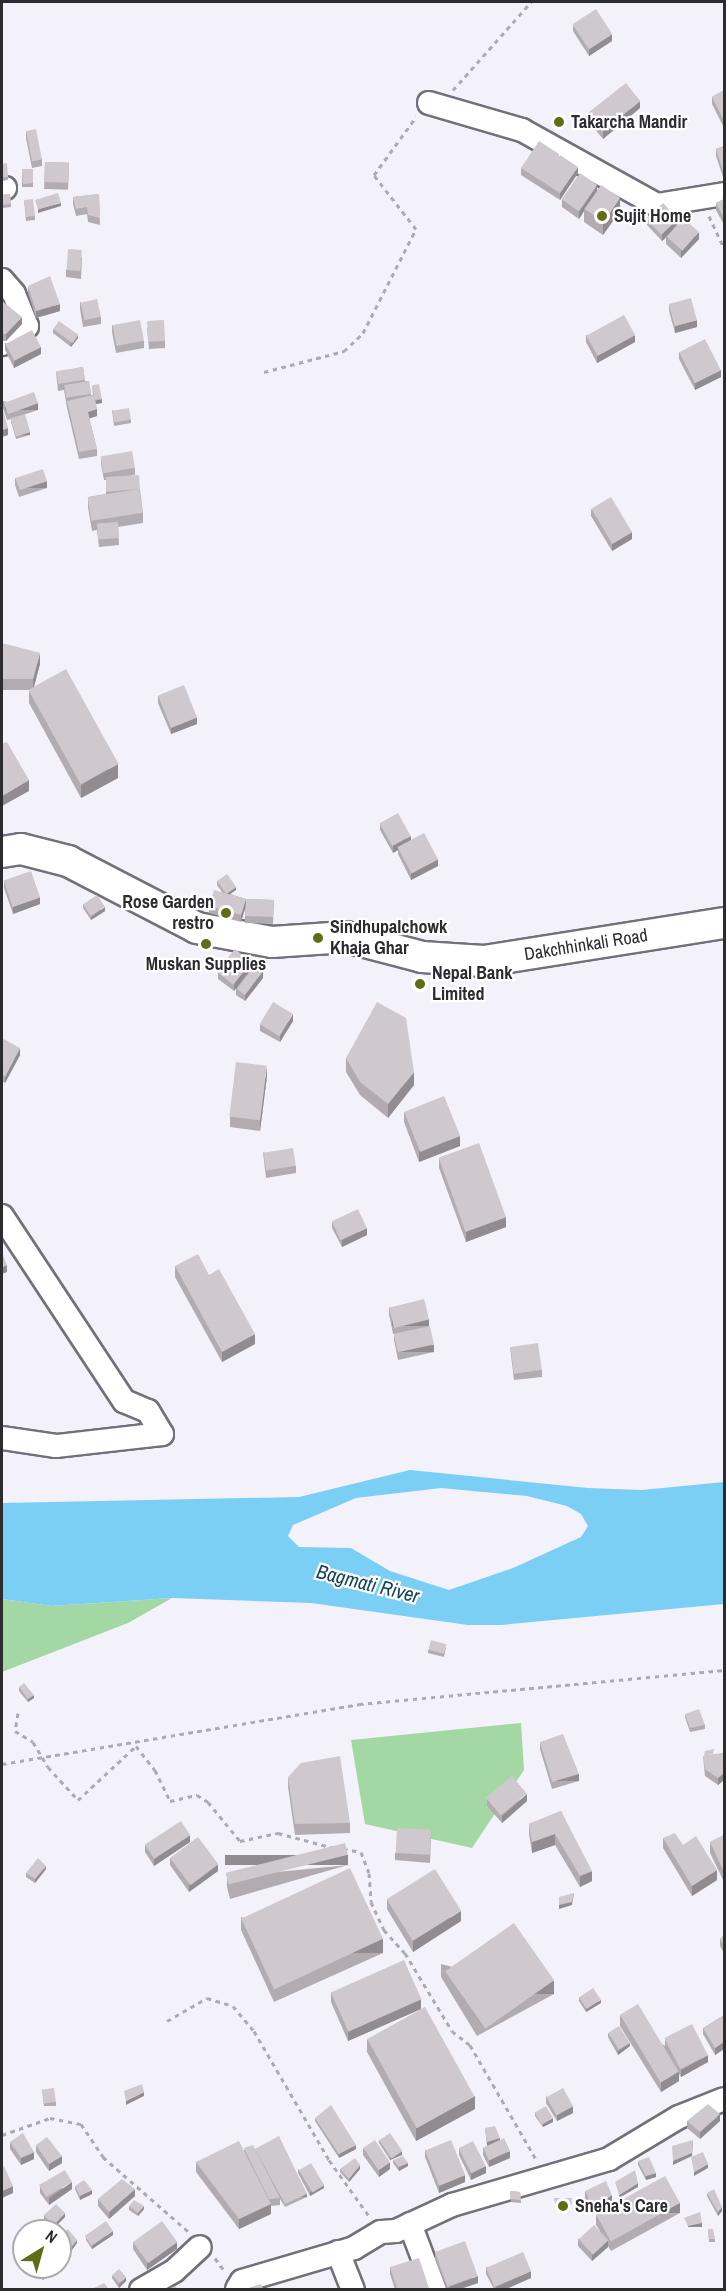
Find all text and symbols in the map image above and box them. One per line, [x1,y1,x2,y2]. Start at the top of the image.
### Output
place label: Takarcha Mandir [571,111,687,133]
marker: Takarcha Mandir [552,115,566,129]
place label: Sujit Home [614,205,691,227]
marker: Sujit Home [595,209,609,223]
place label: Rose Garden restro [122,892,214,934]
marker: Rose Garden restro [219,906,233,920]
place label: Sindhupalchowk Khaja Ghar [330,917,447,960]
street label: Dakchhinkali Road [523,925,649,965]
marker: Sindhupalchowk Khaja Ghar [311,931,325,945]
marker: Muskan Supplies [199,937,213,951]
place label: Muskan Supplies [146,953,266,975]
place label: Nepal Bank Limited [432,963,512,1006]
marker: Nepal Bank Limited [413,977,427,991]
water label: Bagmati River [314,1559,422,1607]
place label: Sneha's Care [575,2195,668,2217]
marker: Sneha's Care [556,2199,570,2213]
north arrow [12,2219,72,2279]
text: N [41,2225,62,2248]

